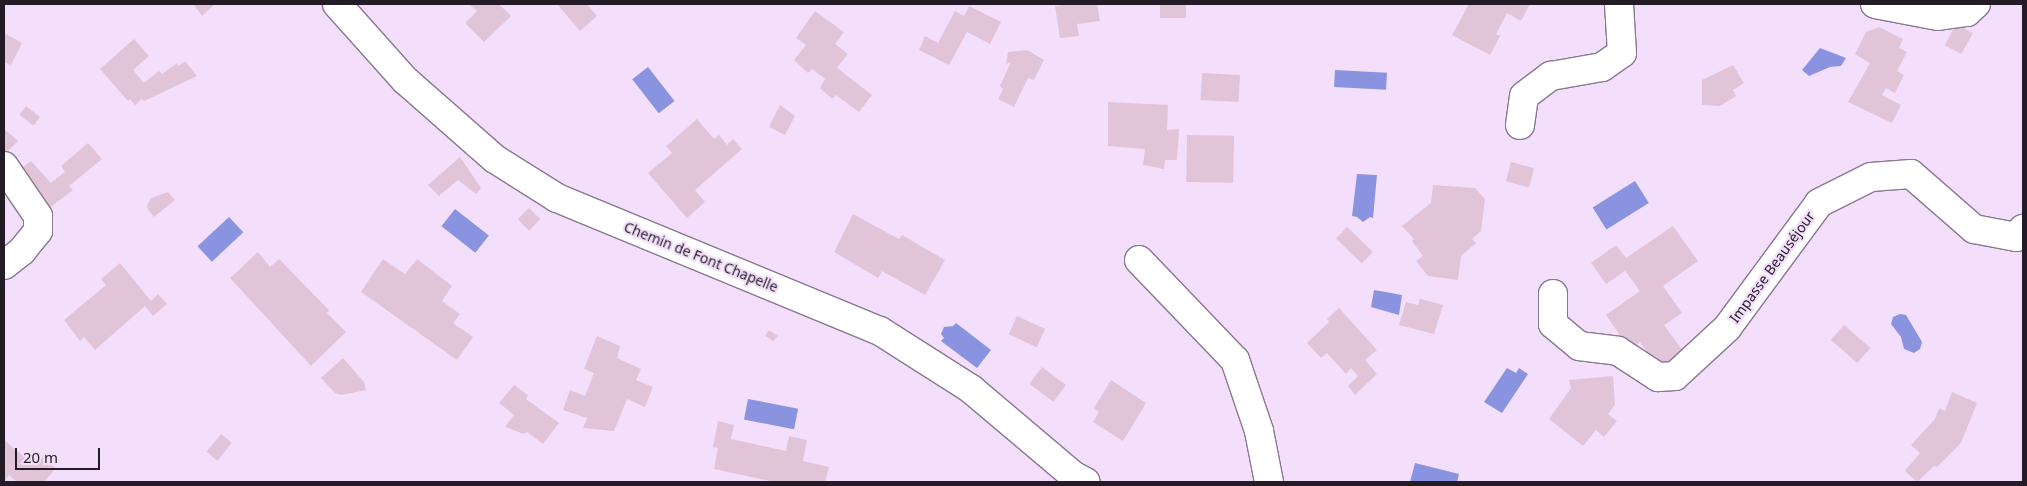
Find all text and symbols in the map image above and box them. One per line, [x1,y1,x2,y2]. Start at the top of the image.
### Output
street label: Impasse Beauséjour [1726,208,1818,326]
street label: Chemin de Font Chapelle [622,218,780,296]
scale bar [18,438,102,470]
text: 20 m [23,447,58,467]

